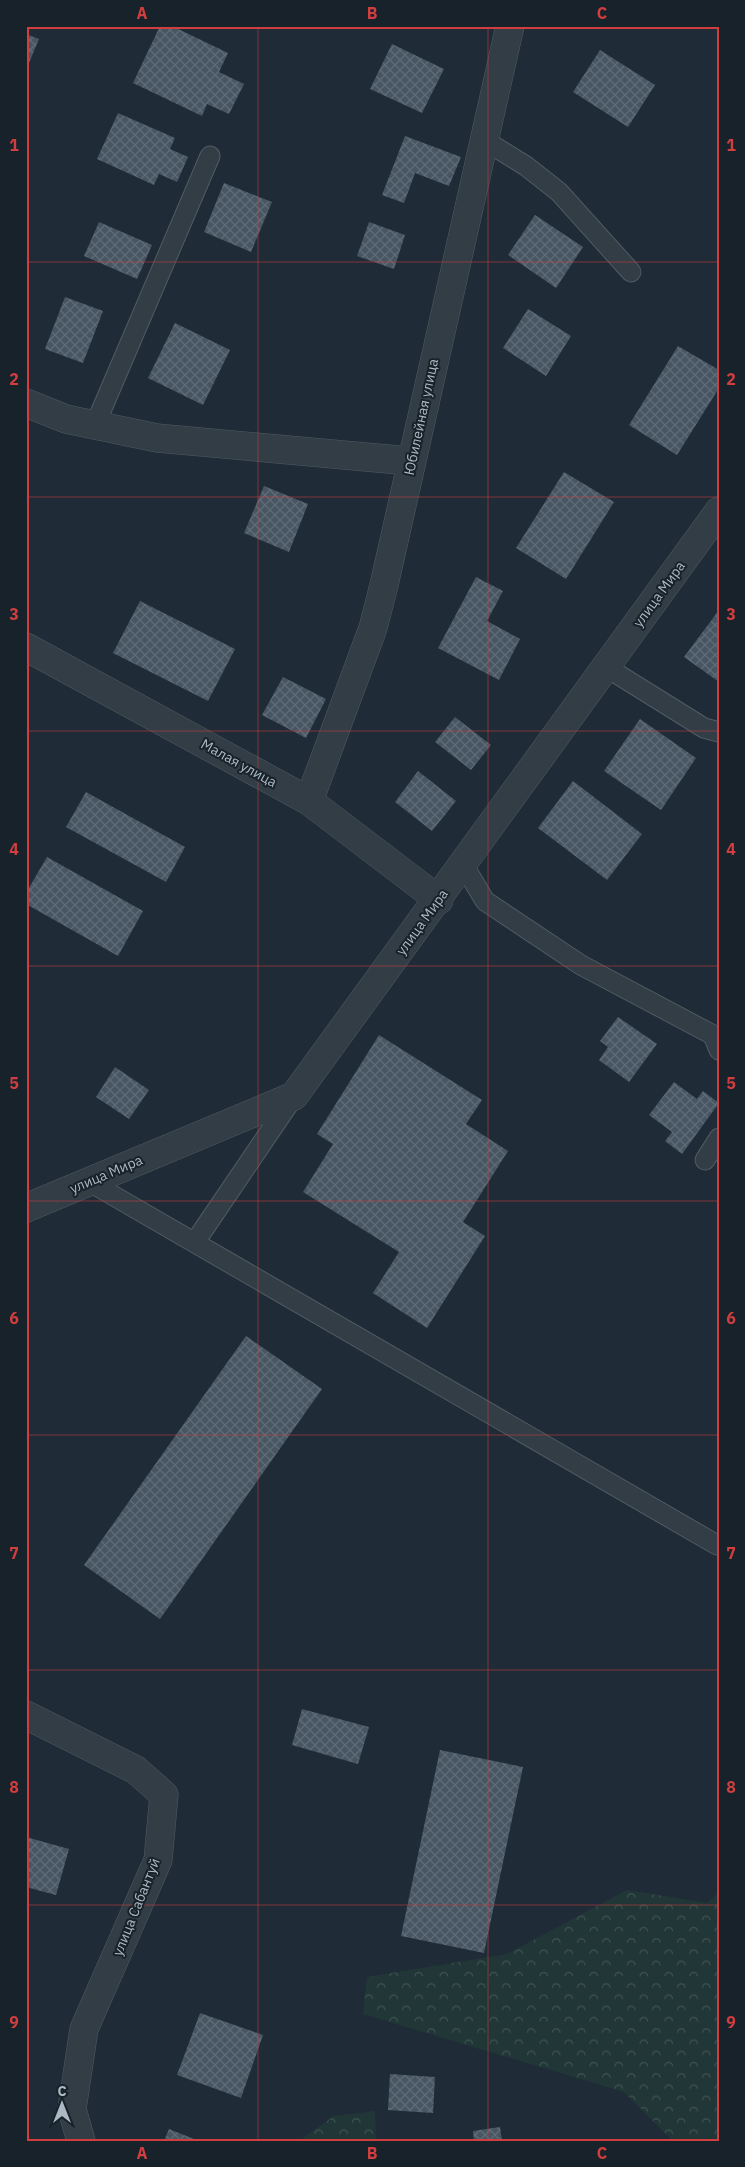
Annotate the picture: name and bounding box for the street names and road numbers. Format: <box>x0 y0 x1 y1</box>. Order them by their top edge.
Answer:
street label: Юбилейная улица <box>400 357 442 477</box>
street label: улица Мира <box>629 557 689 631</box>
street label: Малая улица <box>198 735 281 791</box>
street label: улица Мира <box>392 885 452 959</box>
street label: улица Мира <box>67 1150 146 1197</box>
street label: улица Сабантуй <box>108 1855 164 1959</box>

